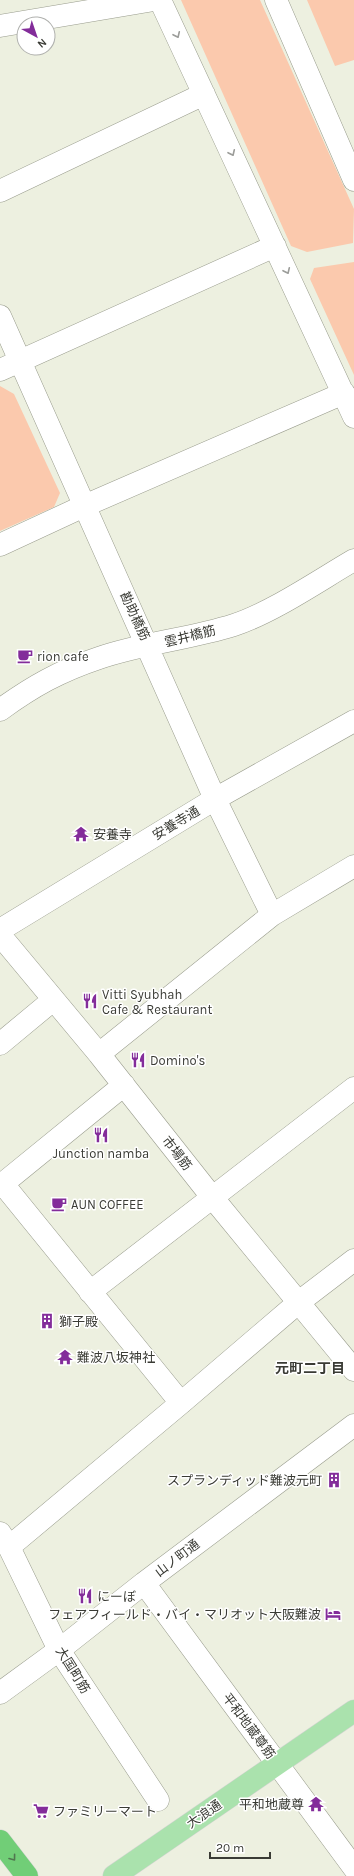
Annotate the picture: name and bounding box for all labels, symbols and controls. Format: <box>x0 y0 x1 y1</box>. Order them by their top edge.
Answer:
north arrow <box>16 16 56 56</box>
one-way arrow <box>172 31 180 39</box>
text: N <box>35 36 49 51</box>
one-way arrow <box>227 149 235 157</box>
one-way arrow <box>282 267 290 274</box>
street label: 勘助橋筋 <box>117 589 153 643</box>
street label: 雲井橋筋 <box>163 622 217 650</box>
cafe icon: rion cafe <box>16 647 34 665</box>
place label: rion cafe <box>37 649 89 664</box>
street label: 安養寺通 <box>150 803 202 843</box>
temple icon: 安養寺 <box>72 825 90 843</box>
place label: 安養寺 <box>93 827 132 842</box>
place label: Vitti Syubhah Cafe & Restaurant <box>102 987 212 1017</box>
restaurant icon: Vitti Syubhah Cafe & Restaurant <box>81 992 99 1010</box>
restaurant icon: Domino's <box>129 1051 147 1069</box>
place label: Domino's <box>150 1053 205 1068</box>
restaurant icon: Junction namba <box>92 1126 110 1144</box>
street label: 市場筋 <box>159 1133 195 1173</box>
place label: Junction namba <box>53 1146 149 1161</box>
cafe icon: AUN COFFEE <box>50 1195 68 1213</box>
place label: AUN COFFEE <box>71 1197 144 1212</box>
building icon: 獅子殿 <box>38 1312 56 1330</box>
place label: 獅子殿 <box>59 1314 98 1329</box>
temple icon: 難波八坂神社 <box>56 1348 74 1366</box>
place label: 難波八坂神社 <box>77 1350 155 1365</box>
district label: 元町二丁目 <box>275 1360 345 1377</box>
building icon: スプランディッド難波元町 <box>325 1471 343 1489</box>
place label: スプランディッド難波元町 <box>167 1473 322 1488</box>
street label: 山ノ町通 <box>152 1536 202 1580</box>
restaurant icon: にーぼ <box>76 1587 94 1605</box>
place label: にーぼ <box>97 1589 136 1604</box>
hotel icon: フェアフィールド・バイ・マリオット大阪難波 <box>324 1605 342 1623</box>
place label: フェアフィールド・バイ・マリオット大阪難波 <box>48 1607 321 1622</box>
street label: 大国町筋 <box>53 1644 93 1696</box>
street label: 平和地蔵尊筋 <box>220 1690 278 1762</box>
temple icon: 平和地蔵尊 <box>307 1795 325 1813</box>
street label: 大浪通 <box>184 1797 224 1831</box>
place label: 平和地蔵尊 <box>239 1797 304 1812</box>
supermarket icon: ファミリーマート <box>32 1802 50 1820</box>
place label: ファミリーマート <box>53 1804 157 1819</box>
scale bar <box>210 1834 270 1860</box>
text: 20 m <box>216 1841 244 1855</box>
one-way arrow <box>9 1854 16 1861</box>

